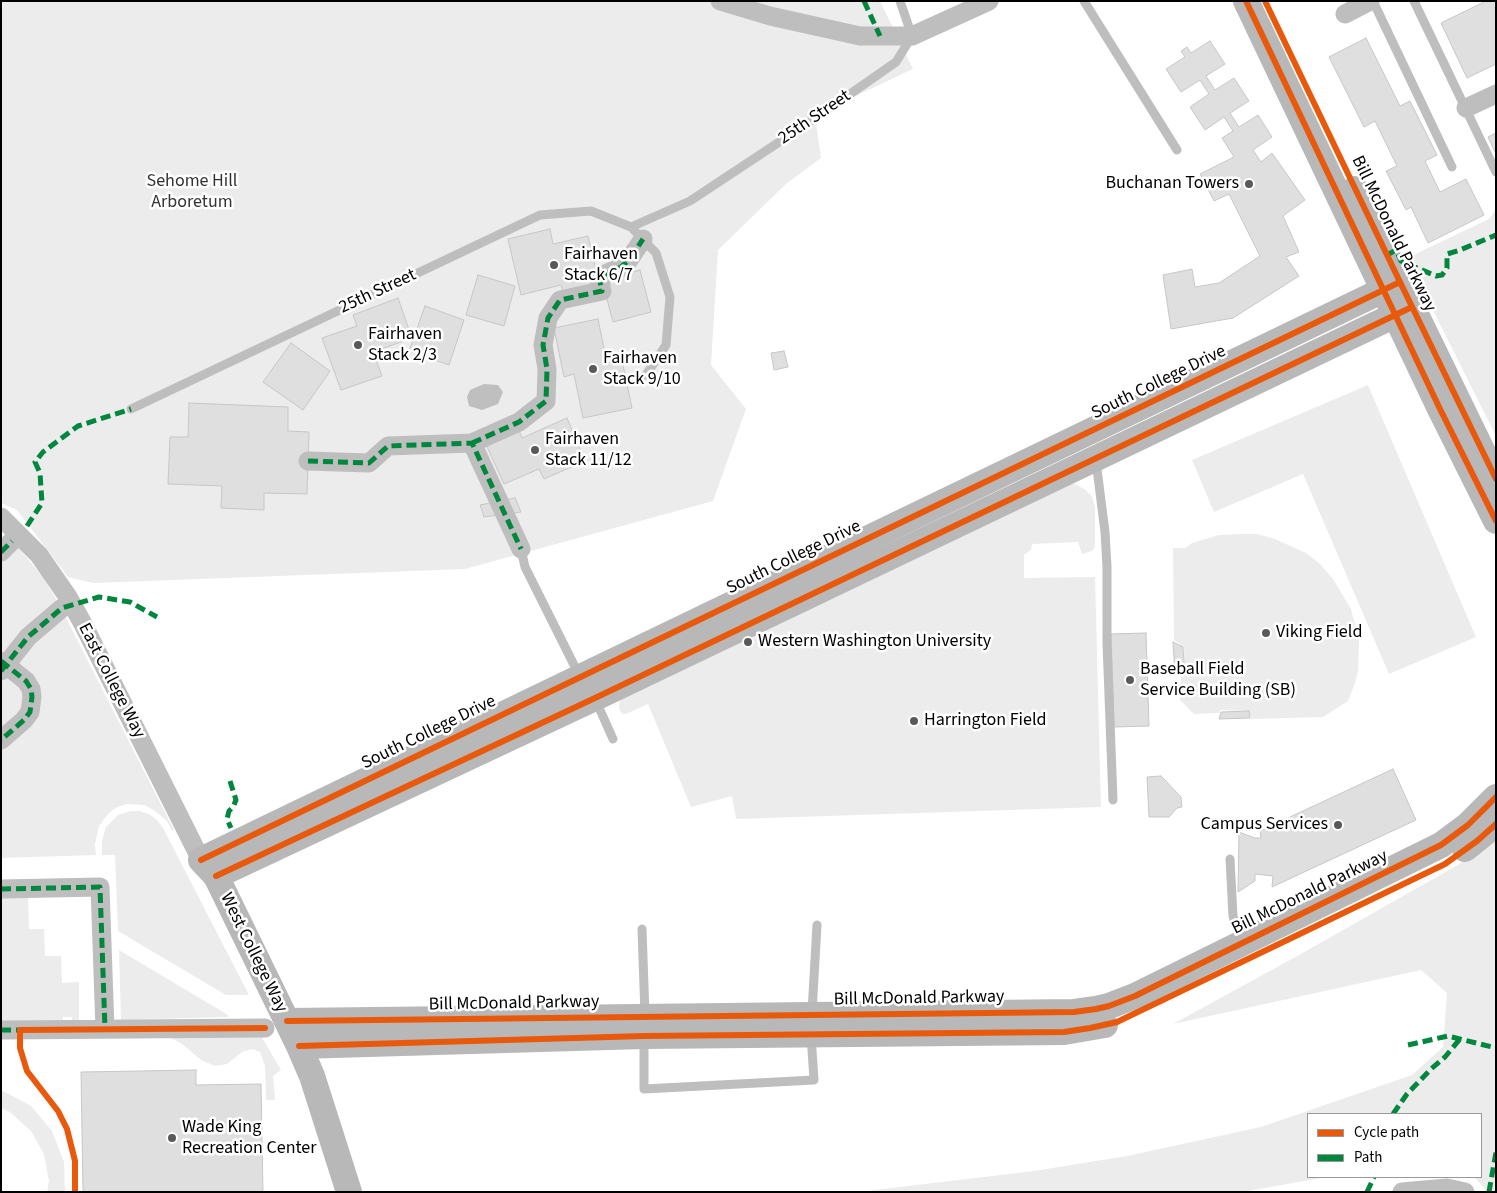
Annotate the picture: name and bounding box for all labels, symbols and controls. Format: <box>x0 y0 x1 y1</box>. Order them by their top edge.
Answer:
street label: 25th Street <box>775 86 855 150</box>
street label: Bill McDonald Parkway <box>1346 152 1440 316</box>
park label: Sehome Hill Arboretum <box>147 171 237 213</box>
place label: Buchanan Towers <box>1106 173 1239 195</box>
marker: Buchanan Towers <box>1243 178 1255 190</box>
place label: Fairhaven Stack 6/7 <box>564 244 638 286</box>
marker: Fairhaven Stack 6/7 <box>548 259 560 271</box>
street label: 25th Street <box>336 265 420 319</box>
place label: Fairhaven Stack 2/3 <box>368 324 442 366</box>
marker: Fairhaven Stack 2/3 <box>352 339 364 351</box>
street label: South College Drive <box>1088 341 1230 425</box>
place label: Fairhaven Stack 9/10 <box>603 348 681 390</box>
marker: Fairhaven Stack 9/10 <box>587 363 599 375</box>
place label: Fairhaven Stack 11/12 <box>545 429 632 472</box>
marker: Fairhaven Stack 11/12 <box>529 444 541 456</box>
street label: South College Drive <box>723 516 865 600</box>
street label: East College Way <box>73 620 149 742</box>
place label: Viking Field <box>1276 622 1362 644</box>
marker: Viking Field <box>1260 627 1272 639</box>
place label: Western Washington University <box>758 631 991 653</box>
marker: Western Washington University <box>742 636 754 648</box>
place label: Baseball Field Service Building (SB) <box>1140 659 1296 702</box>
marker: Baseball Field Service Building (SB) <box>1124 674 1136 686</box>
street label: South College Drive <box>358 691 500 775</box>
place label: Harrington Field <box>924 710 1047 732</box>
marker: Harrington Field <box>908 715 920 727</box>
place label: Campus Services <box>1200 814 1328 836</box>
marker: Campus Services <box>1332 819 1344 831</box>
street label: Bill McDonald Parkway <box>1228 846 1392 940</box>
street label: West College Way <box>215 890 291 1016</box>
street label: Bill McDonald Parkway <box>833 987 1005 1011</box>
street label: Bill McDonald Parkway <box>428 992 600 1016</box>
legend <box>1307 1113 1482 1178</box>
place label: Wade King Recreation Center <box>182 1117 317 1160</box>
text: Cycle path <box>1354 1122 1419 1143</box>
marker: Wade King Recreation Center <box>166 1132 178 1144</box>
text: Path <box>1354 1147 1382 1168</box>

